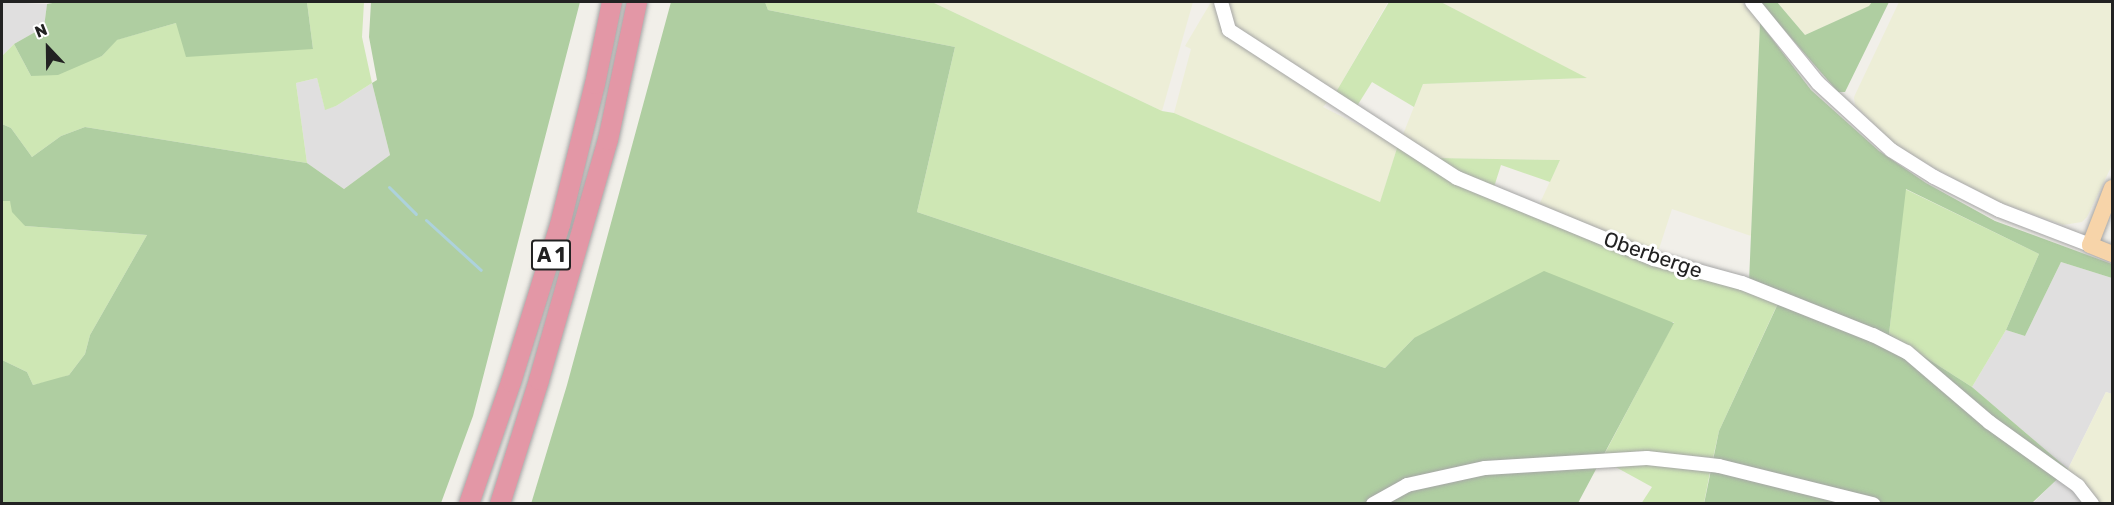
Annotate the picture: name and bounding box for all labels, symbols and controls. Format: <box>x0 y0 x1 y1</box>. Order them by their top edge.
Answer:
north arrow <box>18 18 78 78</box>
text: N <box>32 20 50 42</box>
street label: Oberberge <box>1600 226 1706 284</box>
road number: A 1 <box>530 238 572 272</box>

